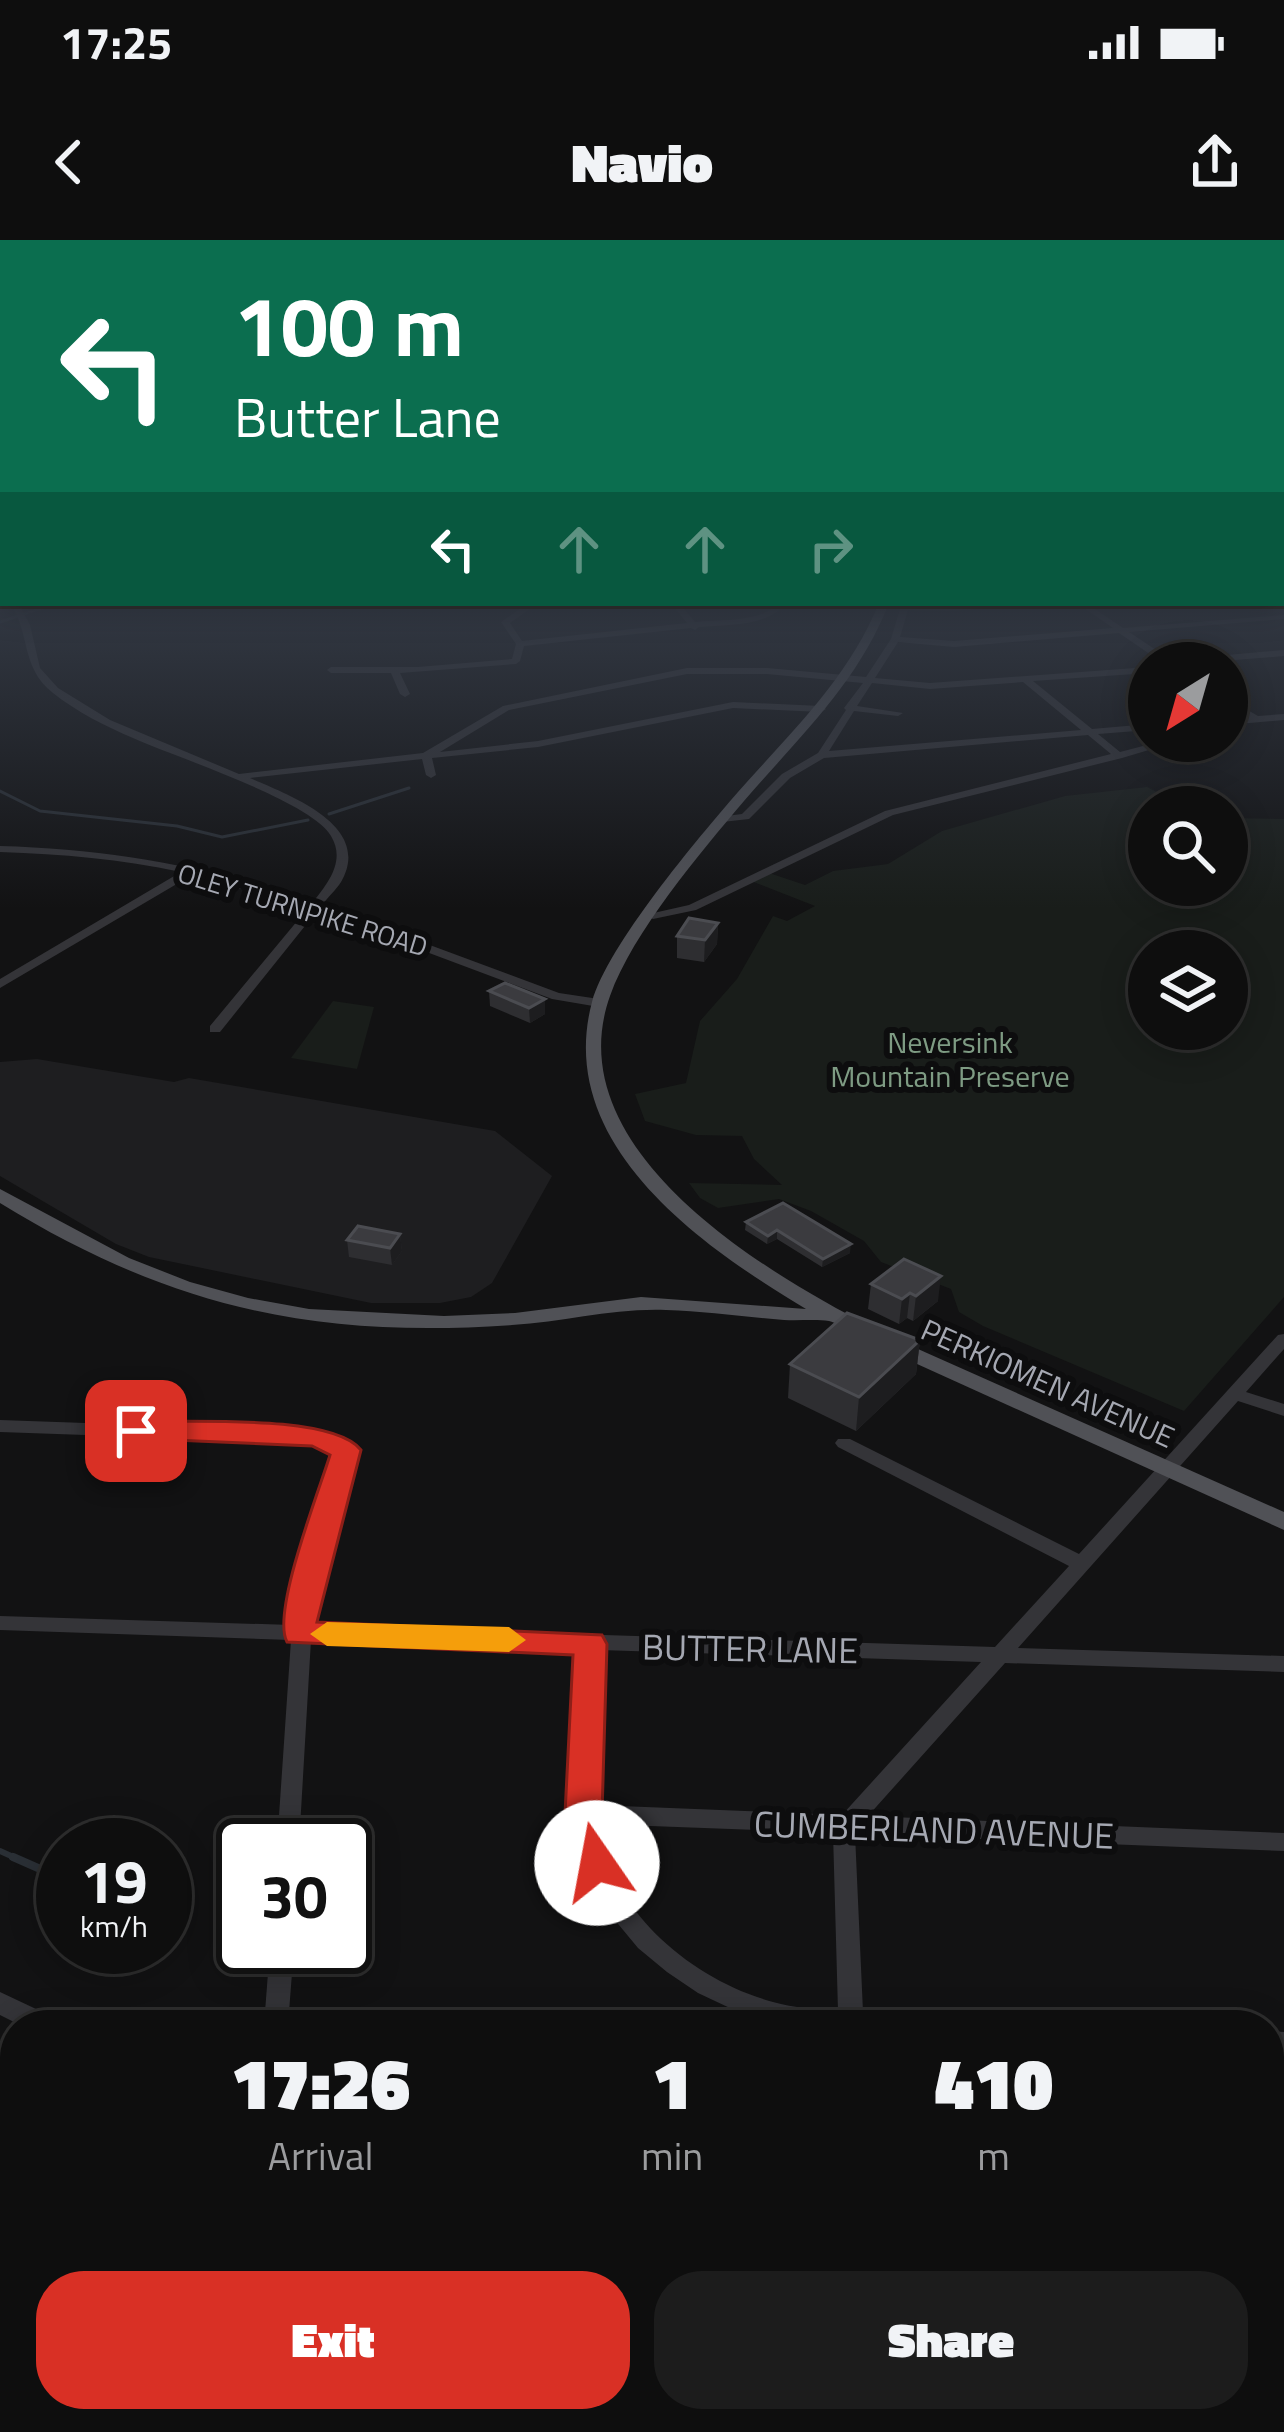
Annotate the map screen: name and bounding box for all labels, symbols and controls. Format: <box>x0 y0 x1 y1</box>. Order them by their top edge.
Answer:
text: 17:25 <box>60 8 172 76</box>
text: Navio <box>571 121 713 203</box>
icon: back <box>36 129 102 195</box>
icon: share <box>1182 129 1248 195</box>
text: 100 m <box>234 261 464 389</box>
icon: left <box>36 288 192 444</box>
text: Butter Lane <box>234 376 501 458</box>
icon: left <box>420 516 486 582</box>
icon: ahead <box>546 516 612 582</box>
icon: ahead <box>672 516 738 582</box>
icon: right <box>798 516 864 582</box>
north arrow <box>1128 642 1248 762</box>
map controls <box>1128 642 1248 1050</box>
button: search <box>1128 786 1248 906</box>
street label: OLEY TURNPIKE ROAD <box>173 852 433 966</box>
button: layers <box>1128 930 1248 1050</box>
park label: Neversink Mountain Preserve <box>830 1019 1070 1099</box>
street label: PERKIOMEN AVENUE <box>914 1306 1182 1460</box>
pin <box>85 1380 187 1482</box>
icon: arrive <box>103 1398 169 1464</box>
street label: BUTTER LANE <box>641 1619 859 1677</box>
street label: CUMBERLAND AVENUE <box>753 1795 1115 1863</box>
position arrow <box>534 1800 660 1926</box>
speed limit sign: 30 <box>216 1818 372 1974</box>
text: 19 <box>80 1835 148 1926</box>
text: km/h <box>80 1903 148 1949</box>
text: 17:26 <box>231 2027 410 2137</box>
text: 1 <box>652 2027 692 2137</box>
text: 410 <box>934 2027 1053 2137</box>
text: Arrival <box>268 2126 373 2185</box>
text: min <box>641 2126 703 2185</box>
text: m <box>977 2126 1010 2185</box>
button: Exit <box>36 2271 630 2409</box>
button: Share <box>654 2271 1248 2409</box>

